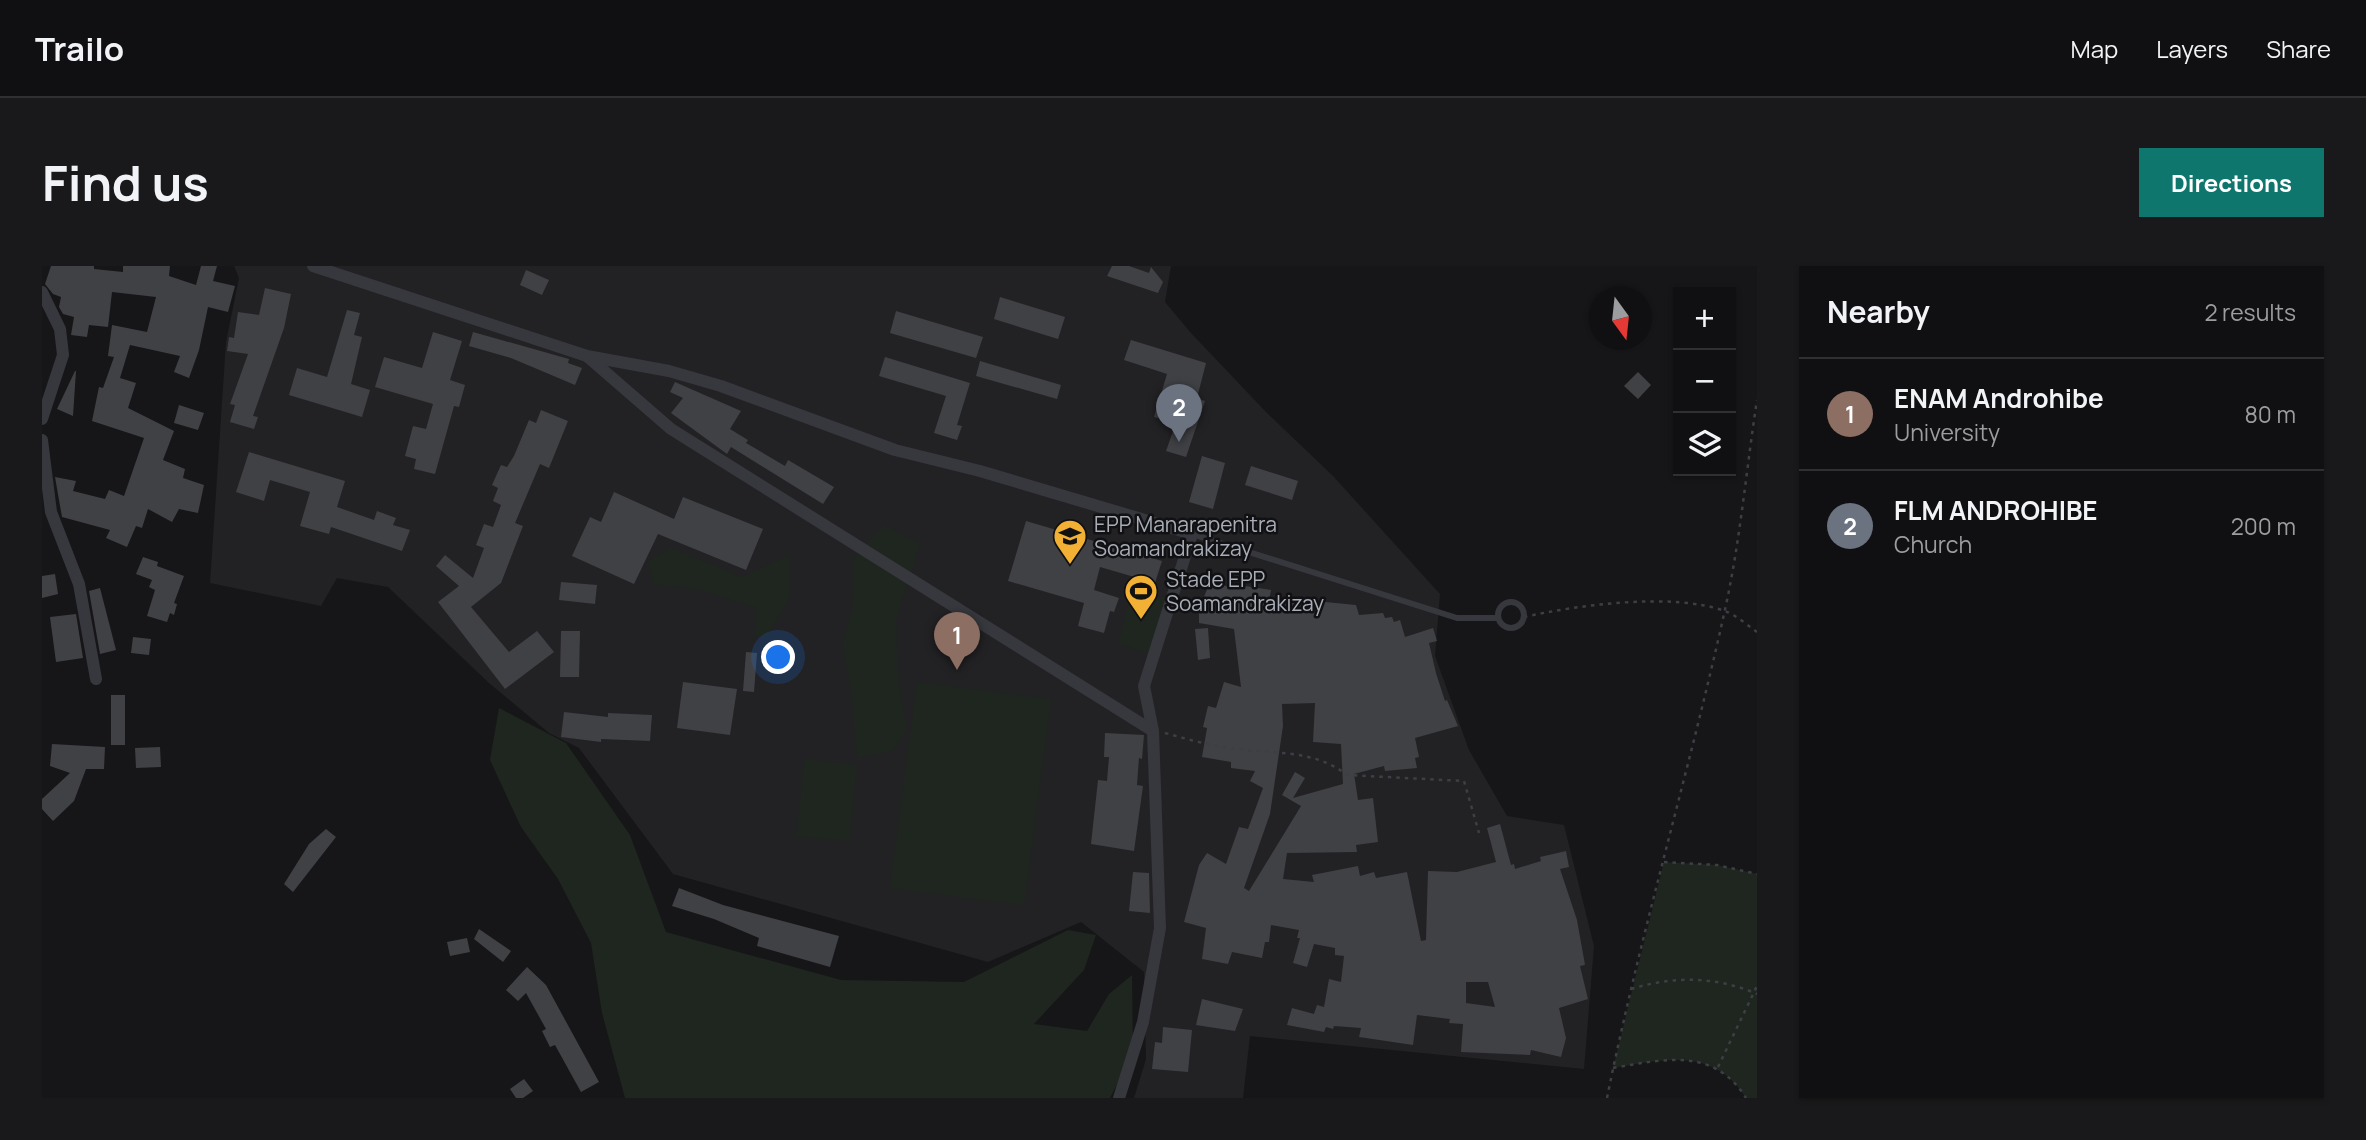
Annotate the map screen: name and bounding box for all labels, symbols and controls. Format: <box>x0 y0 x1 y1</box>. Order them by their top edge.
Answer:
text: Trailo <box>35 26 124 71</box>
text: Map <box>2071 32 2118 65</box>
text: Layers <box>2156 32 2228 65</box>
text: Share <box>2266 32 2331 65</box>
button: Directions <box>2139 148 2324 217</box>
text: Find us <box>42 149 209 216</box>
north arrow <box>1589 287 1652 350</box>
map controls <box>1673 287 1736 476</box>
button: + <box>1673 287 1736 350</box>
text: Nearby <box>1827 291 1930 332</box>
text: 2 results <box>2204 296 2296 328</box>
button: − <box>1673 350 1736 413</box>
text: ENAM Androhibe <box>1894 380 2104 416</box>
pin: 2 <box>1156 384 1202 442</box>
text: 1 <box>1845 398 1855 430</box>
text: 80 m <box>2245 398 2296 430</box>
button: layers <box>1673 413 1736 476</box>
text: University <box>1894 416 2000 448</box>
text: FLM ANDROHIBE <box>1894 492 2098 528</box>
place label: EPP Manarapenitra Soamandrakizay <box>1094 510 1277 562</box>
text: 2 <box>1843 510 1857 542</box>
text: 200 m <box>2231 510 2296 542</box>
school or university icon: EPP Manarapenitra Soamandrakizay <box>1051 517 1089 566</box>
text: Church <box>1894 528 1972 560</box>
place label: Stade EPP Soamandrakizay <box>1166 565 1324 617</box>
sports icon: Stade EPP Soamandrakizay <box>1122 572 1160 621</box>
pin: 1 <box>934 612 980 670</box>
your location <box>761 640 795 674</box>

